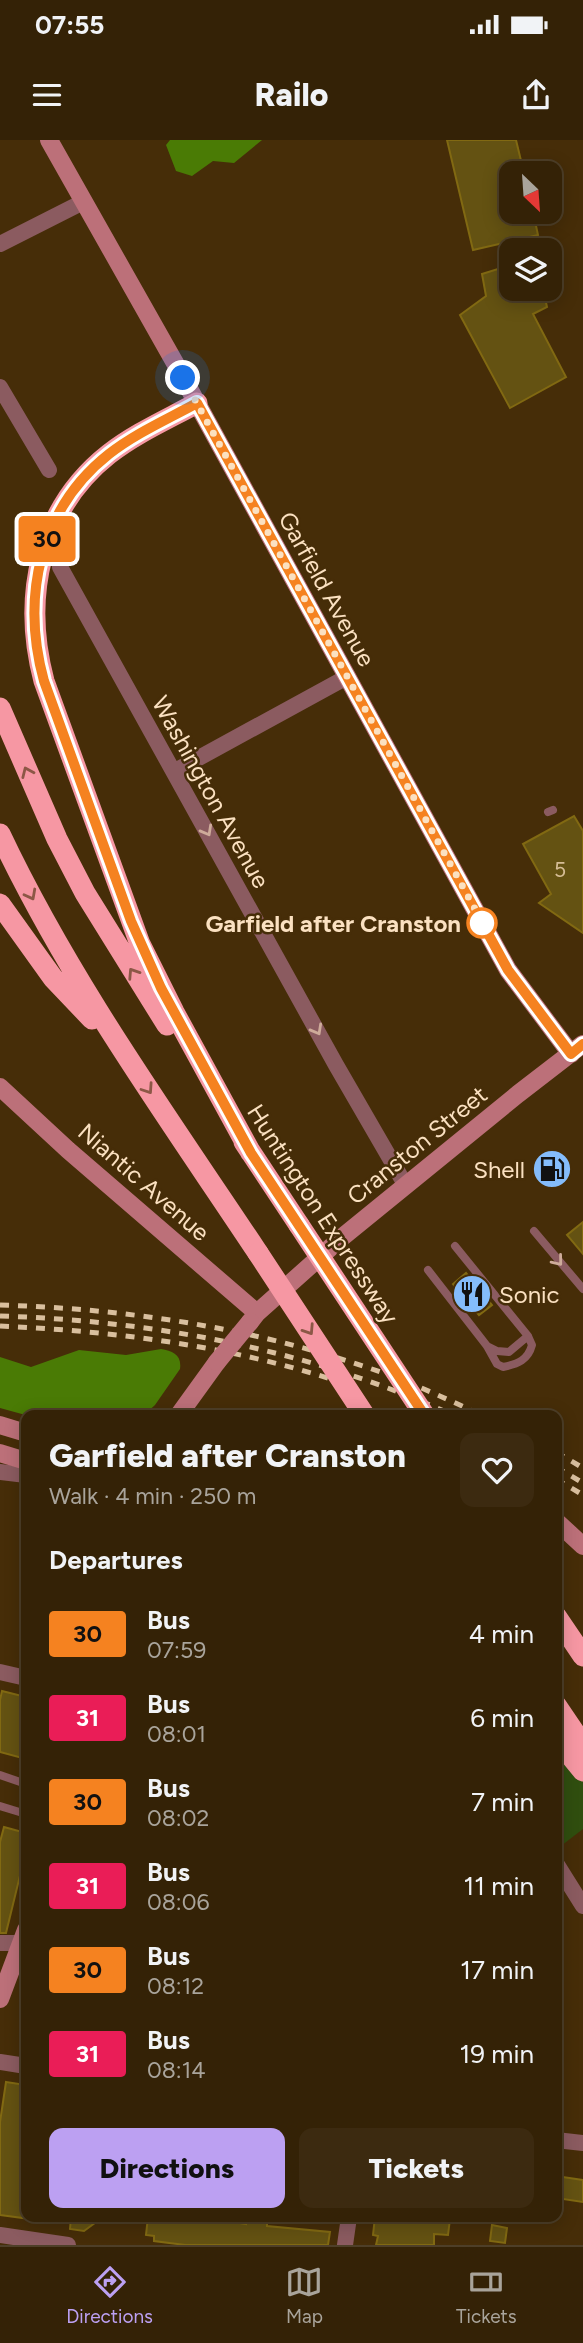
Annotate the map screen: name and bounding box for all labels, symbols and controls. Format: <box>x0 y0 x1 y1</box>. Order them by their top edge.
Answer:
text: 07:55 <box>35 9 104 41</box>
icon: menu <box>28 76 66 114</box>
text: Railo <box>255 76 328 114</box>
icon: share <box>517 76 555 114</box>
north arrow <box>499 161 562 224</box>
map controls <box>499 161 562 301</box>
button: layers <box>499 238 562 301</box>
your location <box>165 360 200 395</box>
street label: Garfield Avenue <box>272 507 382 671</box>
line badge: 30 <box>16 516 78 562</box>
text: 30 <box>33 524 61 553</box>
street label: Washington Avenue <box>146 691 276 893</box>
one-way arrow <box>21 767 35 779</box>
one-way arrow <box>199 824 213 836</box>
house number: 5 <box>554 857 566 882</box>
one-way arrow <box>23 887 36 900</box>
marker: Garfield after Cranston <box>467 908 497 938</box>
place label: Garfield after Cranston <box>205 909 461 938</box>
one-way arrow <box>129 968 142 981</box>
one-way arrow <box>309 1023 322 1036</box>
street label: Cranston Street <box>341 1080 493 1210</box>
one-way arrow <box>140 1081 152 1094</box>
street label: Huntington Expressway <box>241 1099 405 1329</box>
street label: Niantic Avenue <box>72 1117 216 1247</box>
fuel station icon: Shell <box>531 1148 573 1190</box>
place label: Shell <box>473 1155 525 1184</box>
one-way arrow <box>549 1253 562 1265</box>
restaurant icon: Sonic <box>451 1273 493 1315</box>
place label: Sonic <box>499 1280 560 1309</box>
one-way arrow <box>301 1322 313 1335</box>
button: heart <box>460 1433 534 1507</box>
text: Garfield after Cranston <box>49 1436 406 1475</box>
text: Walk · 4 min · 250 m <box>49 1482 256 1510</box>
text: Departures <box>49 1544 183 1576</box>
text: Bus <box>147 1604 190 1636</box>
text: 4 min <box>469 1618 534 1650</box>
text: 30 <box>73 1619 102 1648</box>
text: 07:59 <box>147 1636 206 1664</box>
text: Bus <box>147 1688 190 1720</box>
text: 6 min <box>470 1702 534 1734</box>
text: 31 <box>76 1703 99 1732</box>
text: 08:01 <box>147 1720 206 1748</box>
text: Bus <box>147 1772 190 1804</box>
text: 7 min <box>471 1786 534 1818</box>
text: 30 <box>73 1787 102 1816</box>
text: 08:02 <box>147 1804 209 1832</box>
text: Bus <box>147 1856 190 1888</box>
text: 11 min <box>463 1870 534 1902</box>
text: 31 <box>76 1871 99 1900</box>
text: 08:06 <box>147 1888 209 1916</box>
text: Bus <box>147 1940 190 1972</box>
text: 17 min <box>460 1954 534 1986</box>
text: 30 <box>73 1955 102 1984</box>
text: 08:12 <box>147 1972 204 2000</box>
text: Bus <box>147 2024 190 2056</box>
text: 19 min <box>459 2038 534 2070</box>
text: 31 <box>76 2039 99 2068</box>
text: 08:14 <box>147 2056 205 2084</box>
button: Directions <box>49 2128 285 2208</box>
button: Tickets <box>299 2128 534 2208</box>
tab: Directions <box>66 2263 153 2328</box>
tab: Map <box>285 2263 323 2328</box>
tab: Tickets <box>456 2263 517 2328</box>

